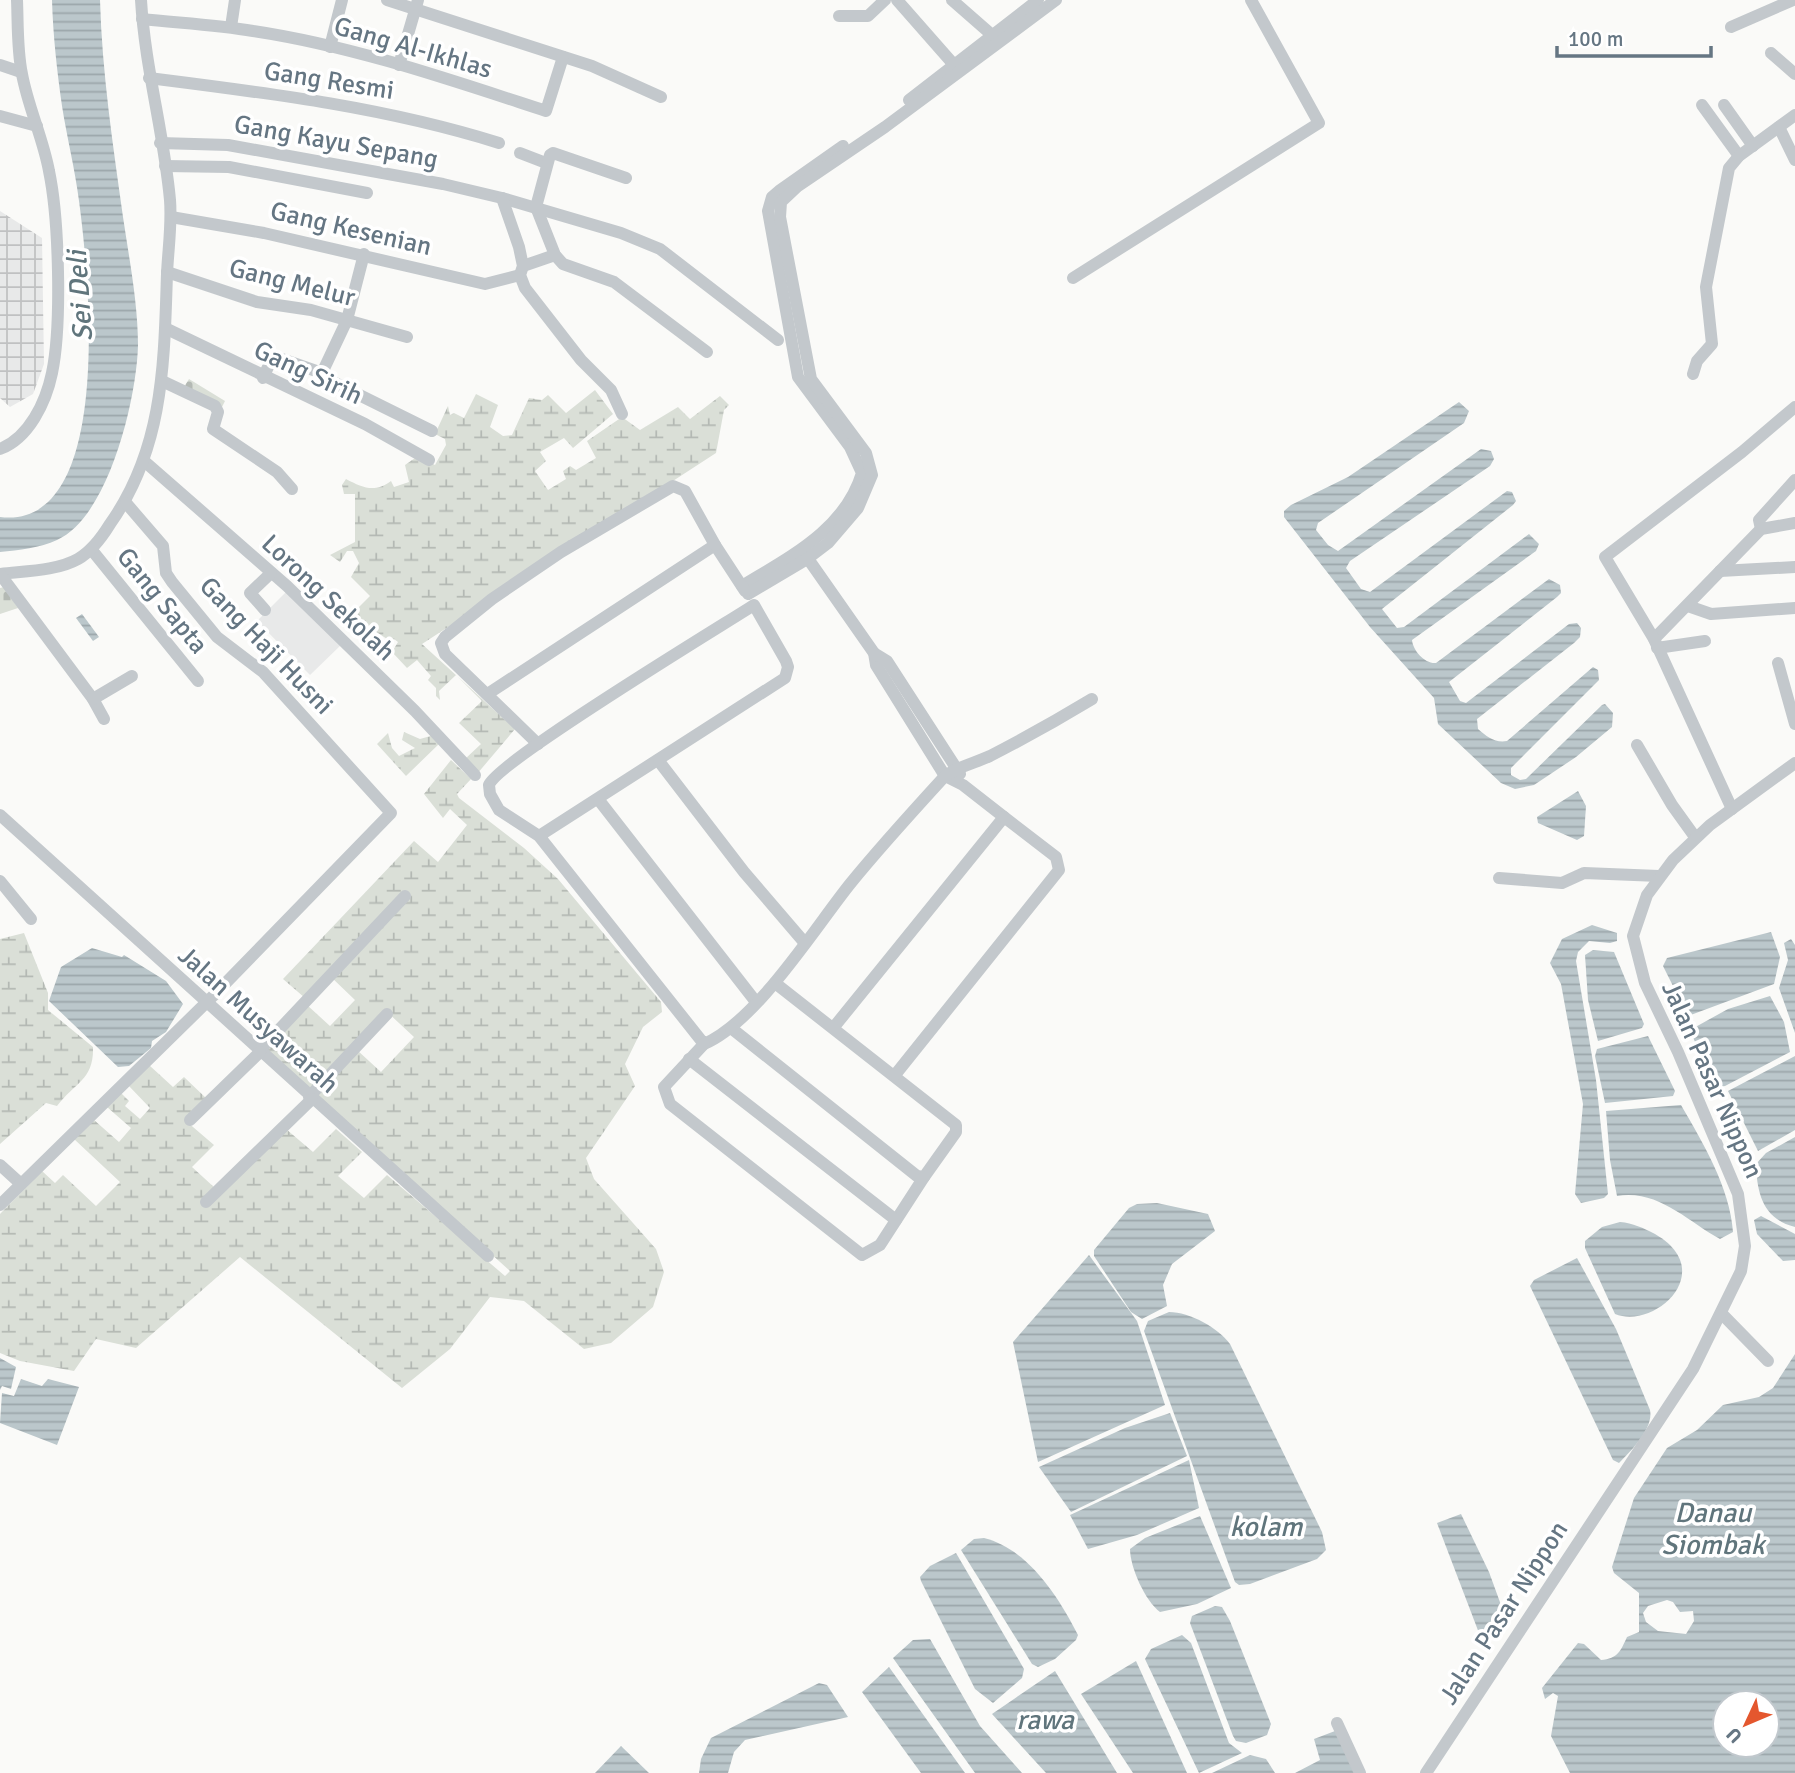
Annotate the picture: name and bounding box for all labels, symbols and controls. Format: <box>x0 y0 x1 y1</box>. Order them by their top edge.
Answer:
street label: Gang Al-Ikhlas <box>330 10 496 86</box>
scale bar <box>1557 14 1711 58</box>
text: 100 m <box>1568 26 1623 52</box>
street label: Gang Resmi <box>262 55 396 107</box>
street label: Gang Kayu Sepang <box>232 108 440 176</box>
street label: Gang Kesenian <box>267 195 435 263</box>
water label: Sei Deli <box>60 247 100 343</box>
street label: Gang Melur <box>226 252 359 314</box>
street label: Gang Sirih <box>249 334 367 412</box>
street label: Lorong Sekolah <box>254 528 402 668</box>
street label: Gang Sapta <box>110 541 214 661</box>
street label: Gang Haji Husni <box>192 571 340 721</box>
street label: Jalan Musyawarah <box>171 940 345 1100</box>
street label: Jalan Pasar Nippon <box>1654 977 1770 1183</box>
water label: Danau Siombak <box>1661 1496 1767 1562</box>
water label: kolam <box>1230 1510 1303 1544</box>
street label: Jalan Pasar Nippon <box>1433 1515 1575 1711</box>
north arrow <box>1711 1689 1781 1759</box>
water label: rawa <box>1016 1703 1075 1737</box>
text: U <box>1721 1722 1748 1748</box>

